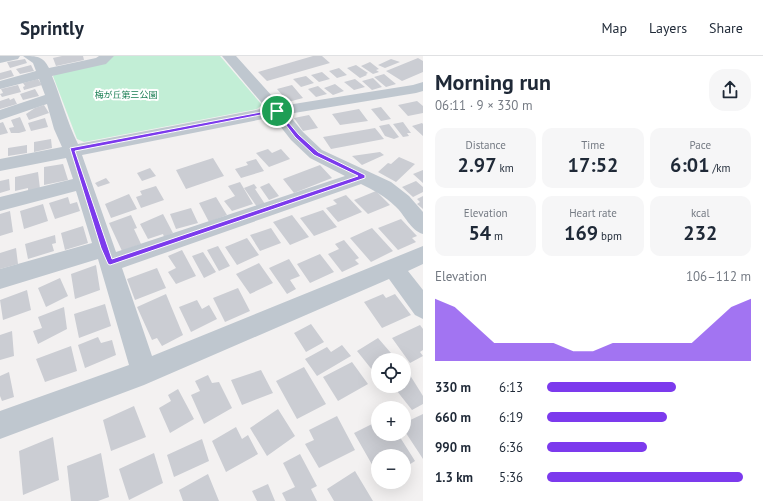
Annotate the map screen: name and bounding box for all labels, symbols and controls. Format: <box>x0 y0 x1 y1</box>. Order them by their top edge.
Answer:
text: Sprintly <box>20 16 84 40</box>
text: Map <box>601 19 627 37</box>
text: Layers <box>649 19 687 37</box>
text: Share <box>709 19 743 37</box>
text: Morning run <box>435 68 551 96</box>
button: share <box>709 69 751 111</box>
park label: 梅が丘第三公園 <box>94 89 158 100</box>
pin <box>260 94 294 128</box>
text: 06:11 · 9 × 330 m <box>435 97 532 114</box>
icon: arrive <box>266 100 288 122</box>
text: Distance <box>466 138 506 152</box>
text: Time <box>581 138 605 152</box>
text: Pace <box>690 138 711 152</box>
text: 2.97 <box>458 152 497 178</box>
text: 17:52 <box>568 152 618 178</box>
text: 6:01 <box>670 152 710 178</box>
text: km <box>497 161 514 175</box>
text: /km <box>710 161 731 175</box>
text: Elevation <box>464 206 508 220</box>
text: Heart rate <box>569 206 617 220</box>
text: kcal <box>691 206 710 220</box>
text: 54 <box>468 220 491 246</box>
text: 169 <box>564 220 598 246</box>
text: 232 <box>683 220 717 246</box>
text: m <box>491 229 503 243</box>
text: bpm <box>598 229 622 243</box>
text: Elevation <box>435 268 487 285</box>
text: 106–112 m <box>686 268 751 285</box>
map controls <box>371 353 411 489</box>
button: locate <box>371 353 411 393</box>
text: 330 m <box>435 379 471 396</box>
text: 6:13 <box>499 379 523 396</box>
button: + <box>371 401 411 441</box>
text: 660 m <box>435 409 471 426</box>
text: 6:19 <box>499 409 523 426</box>
text: 990 m <box>435 439 471 456</box>
text: 6:36 <box>499 439 523 456</box>
button: − <box>371 449 411 489</box>
text: 1.3 km <box>435 469 473 486</box>
text: 5:36 <box>499 469 523 486</box>

